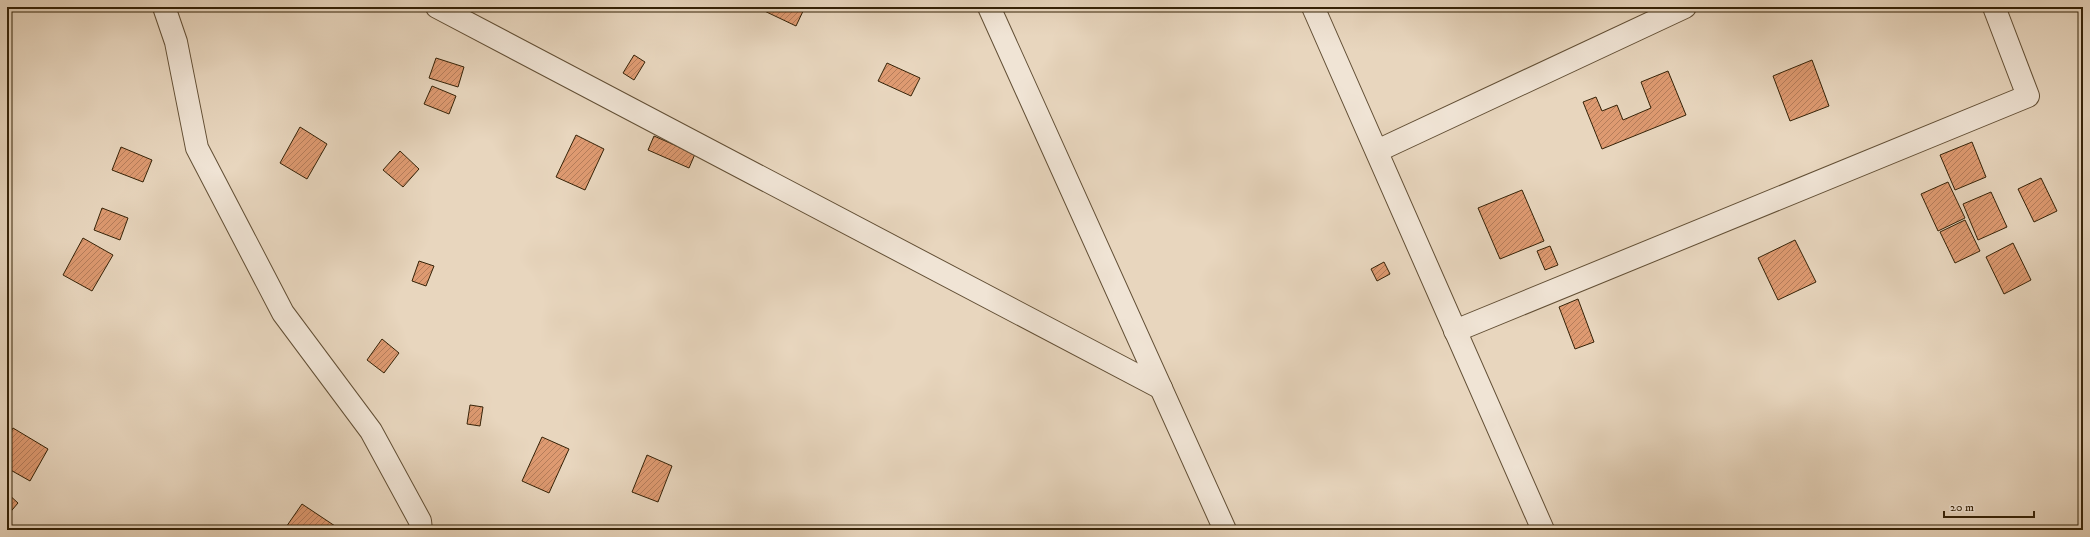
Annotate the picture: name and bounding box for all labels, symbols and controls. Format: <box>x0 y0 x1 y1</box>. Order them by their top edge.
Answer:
scale bar <box>1944 493 2034 519</box>
text: 20 m <box>1950 500 1974 515</box>

